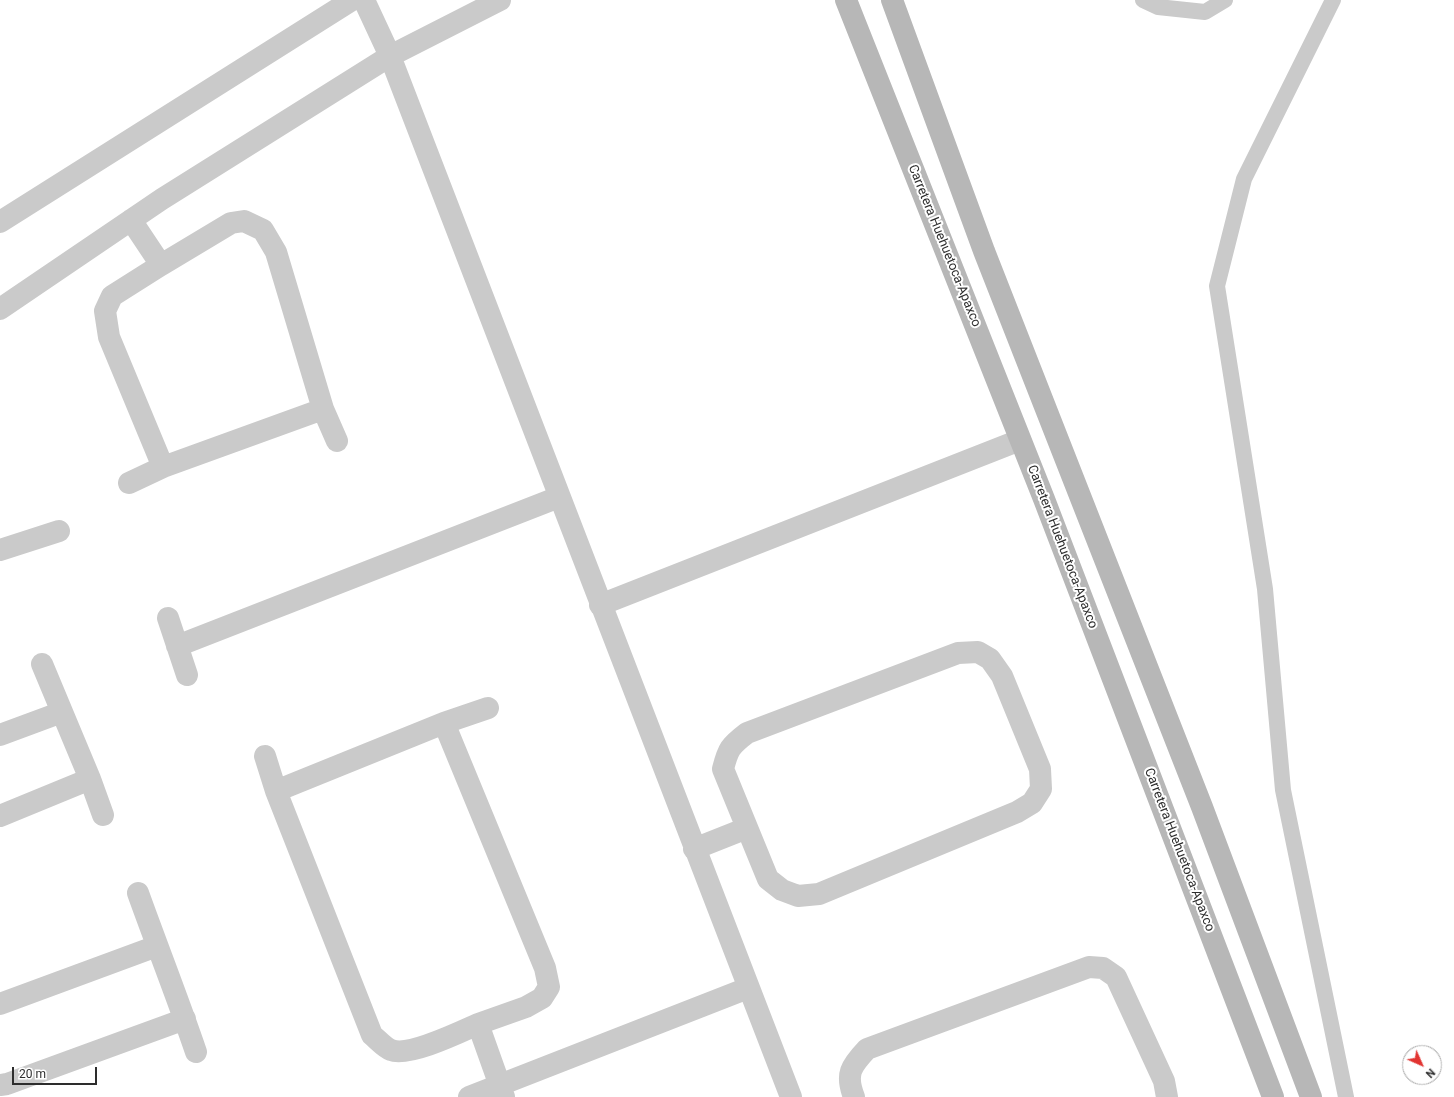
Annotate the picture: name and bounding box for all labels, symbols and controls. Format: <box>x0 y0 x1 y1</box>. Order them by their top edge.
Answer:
street label: Carretera Huehuetoca-Apaxco <box>904 163 984 329</box>
street label: Carretera Huehuetoca-Apaxco <box>1024 463 1100 631</box>
street label: Carretera Huehuetoca-Apaxco <box>1141 766 1217 934</box>
north arrow <box>1402 1045 1442 1085</box>
scale bar <box>14 1059 99 1085</box>
text: N <box>1423 1066 1437 1080</box>
text: 20 m <box>19 1067 46 1081</box>

